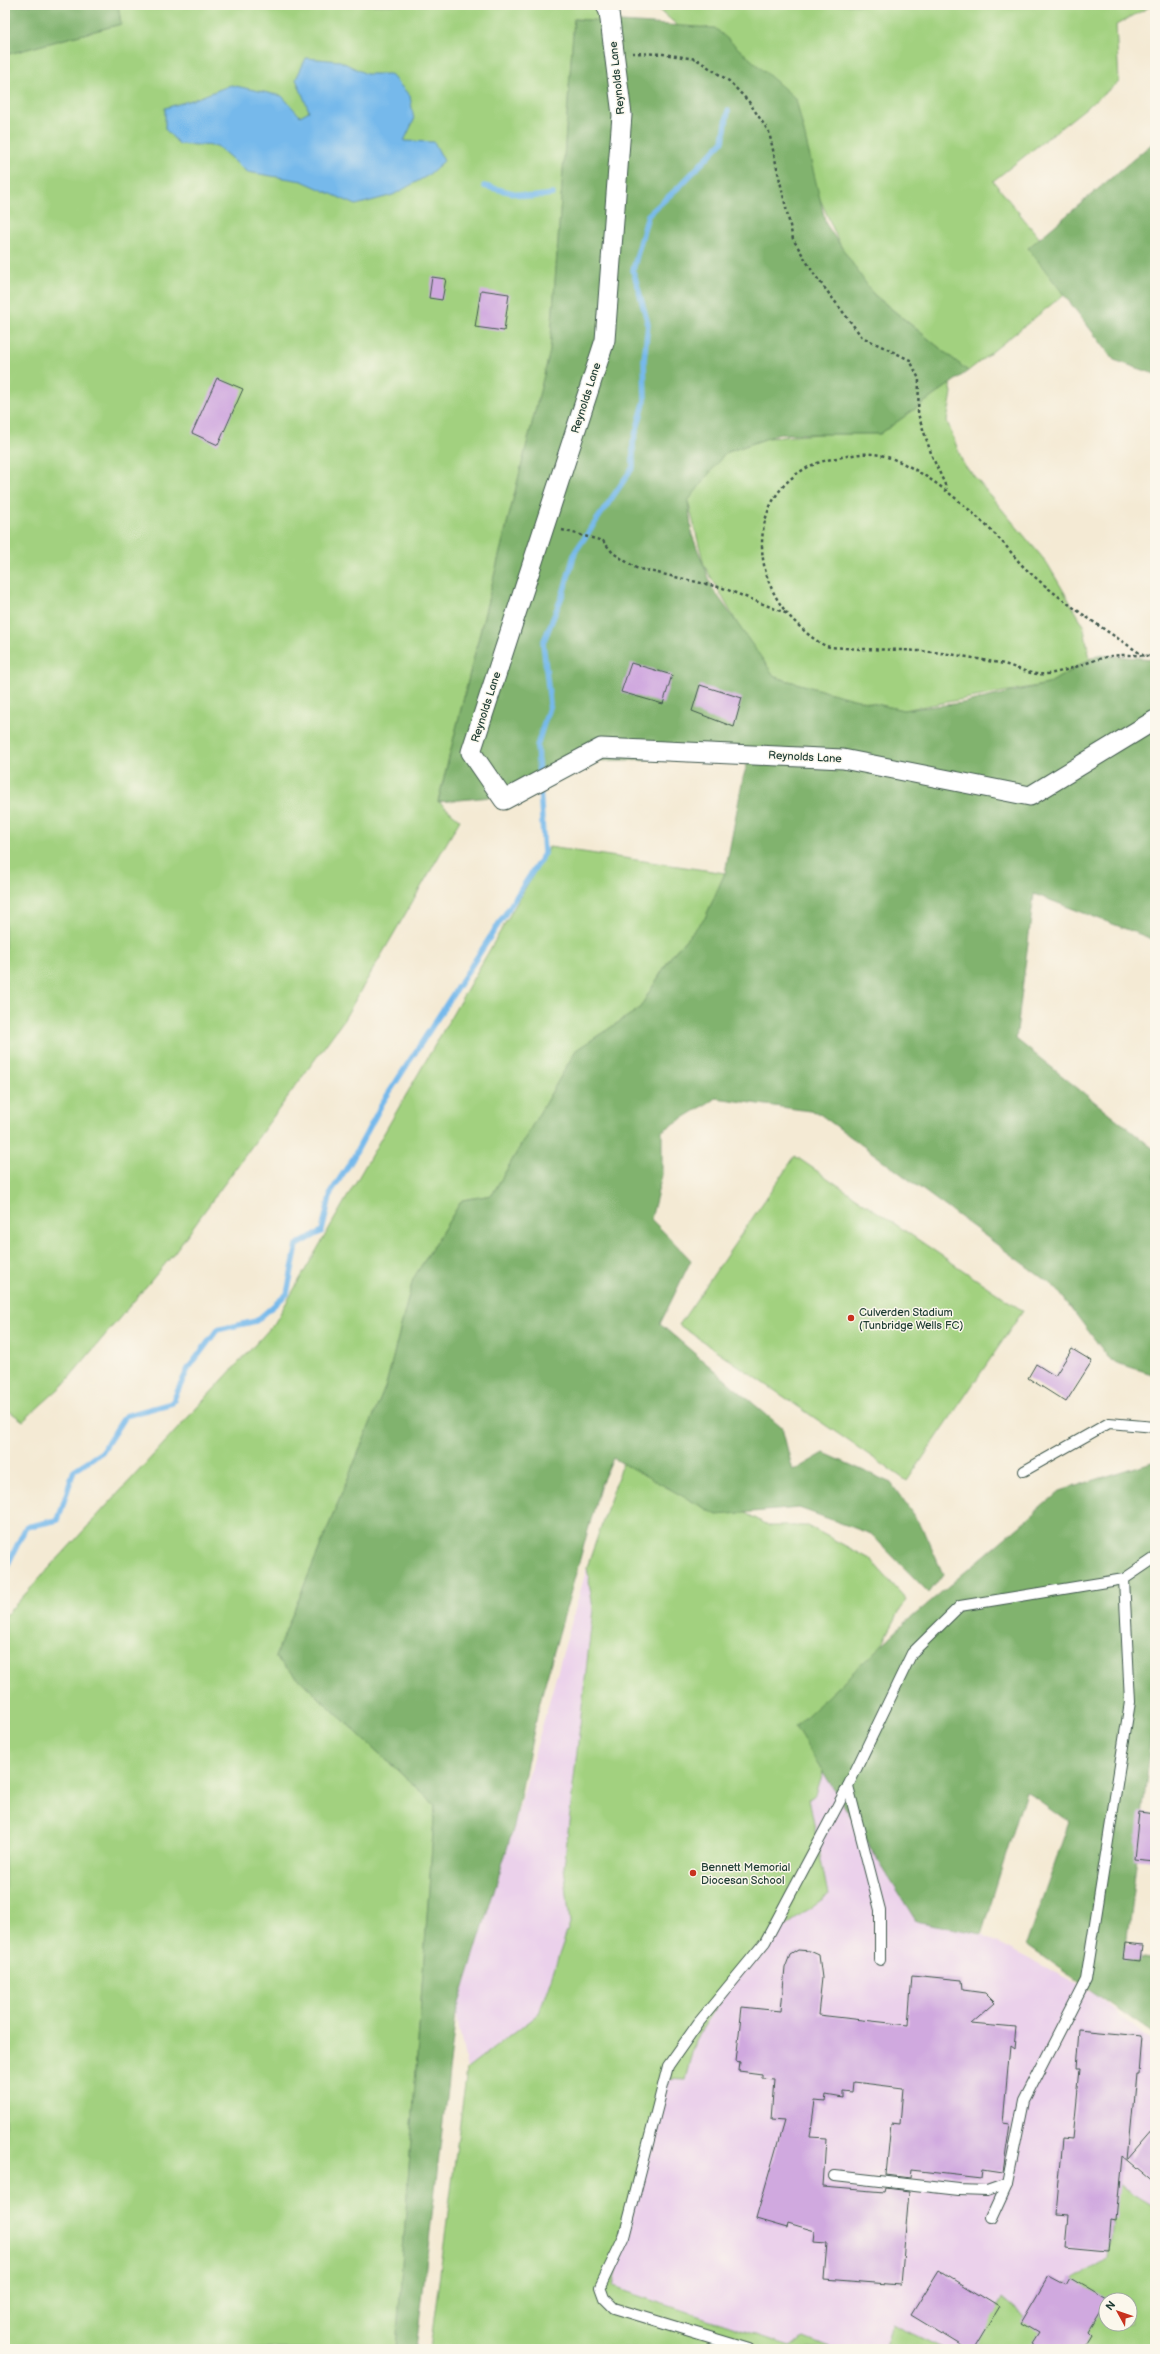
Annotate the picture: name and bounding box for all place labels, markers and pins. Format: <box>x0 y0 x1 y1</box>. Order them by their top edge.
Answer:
place label: Culverden Stadium (Tunbridge Wells FC) <box>859 1306 963 1332</box>
marker: Culverden Stadium (Tunbridge Wells FC) <box>846 1313 856 1323</box>
place label: Bennett Memorial Diocesan School <box>701 1861 790 1887</box>
marker: Bennett Memorial Diocesan School <box>688 1868 698 1878</box>

